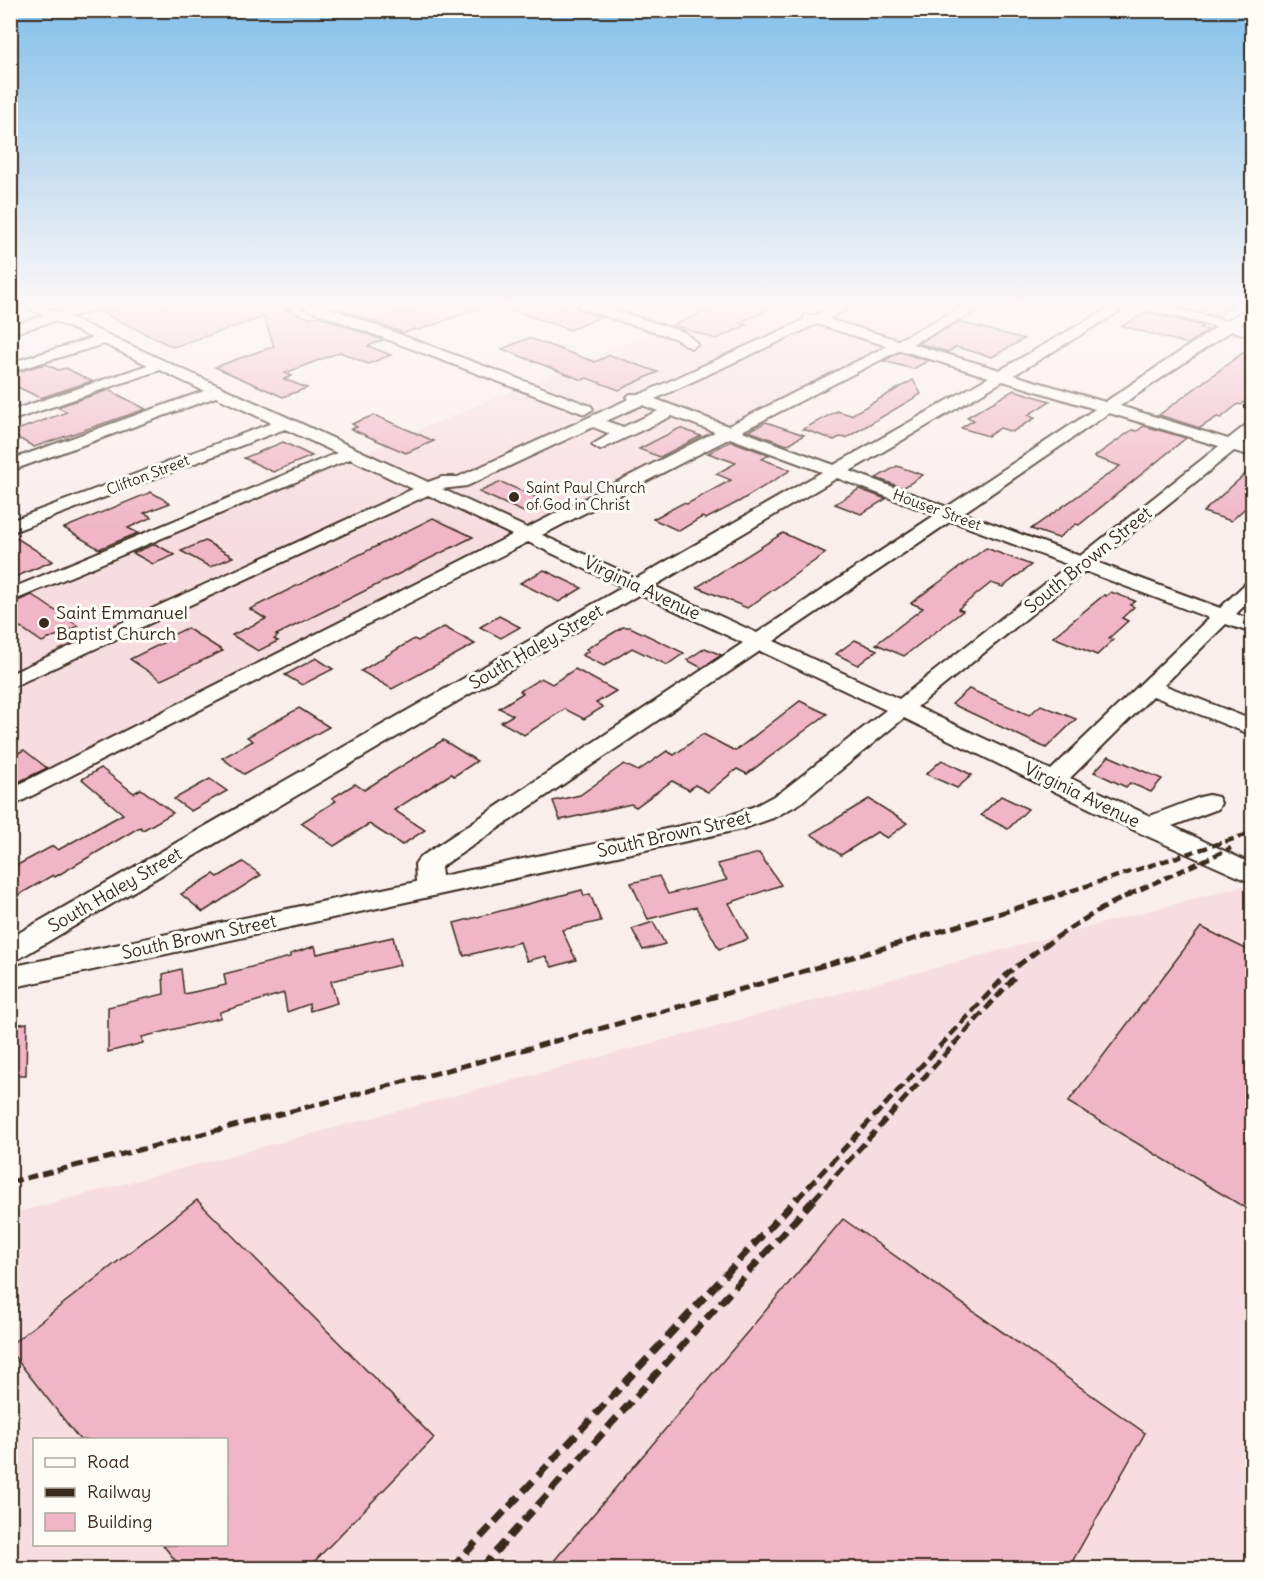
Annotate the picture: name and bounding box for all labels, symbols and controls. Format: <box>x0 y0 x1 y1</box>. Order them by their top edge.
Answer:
street label: Clifton Street <box>104 450 192 499</box>
place label: Saint Paul Church of God in Christ <box>526 478 646 514</box>
street label: Houser Street <box>890 485 984 534</box>
marker: Saint Paul Church of God in Christ <box>507 490 521 504</box>
street label: South Brown Street <box>1019 501 1156 618</box>
street label: Virginia Avenue <box>580 551 704 625</box>
street label: South Haley Street <box>465 599 607 694</box>
place label: Saint Emmanuel Baptist Church <box>56 601 188 645</box>
marker: Saint Emmanuel Baptist Church <box>37 616 51 630</box>
street label: Virginia Avenue <box>1021 757 1144 832</box>
street label: South Brown Street <box>595 805 753 862</box>
street label: South Haley Street <box>44 842 186 937</box>
street label: South Brown Street <box>120 909 278 964</box>
legend <box>33 1438 228 1546</box>
text: Road <box>87 1450 130 1473</box>
text: Railway <box>87 1480 151 1503</box>
text: Building <box>87 1510 152 1533</box>

